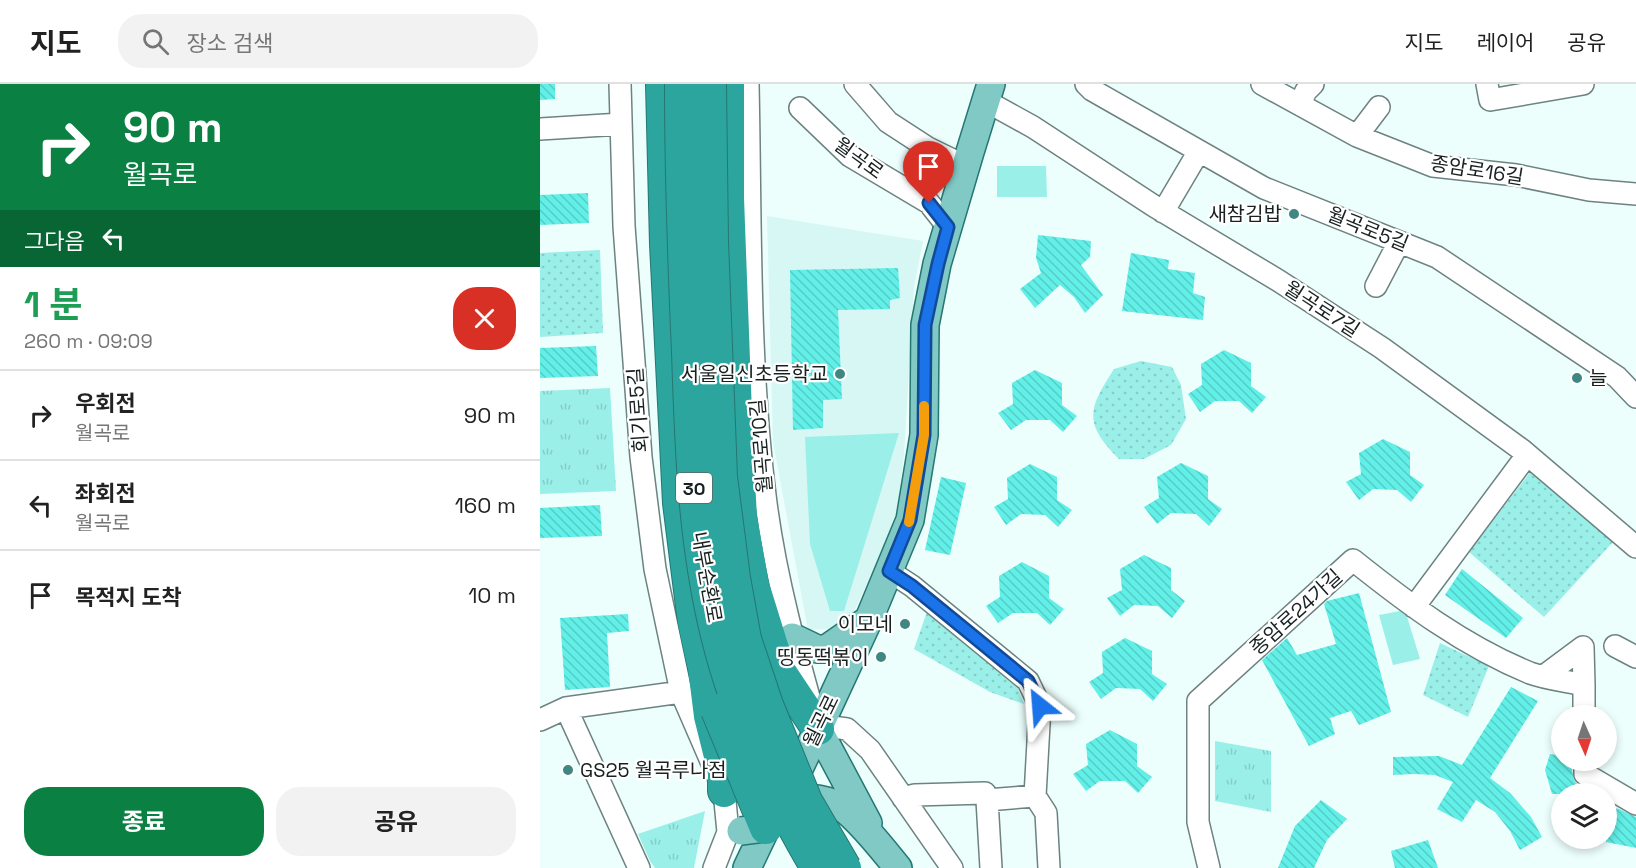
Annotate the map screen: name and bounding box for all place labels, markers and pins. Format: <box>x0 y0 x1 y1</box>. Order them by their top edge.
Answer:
pin <box>903 141 954 203</box>
place label: 새참김밥 <box>1208 201 1282 227</box>
marker: 새참김밥 <box>1287 207 1301 221</box>
place label: 서울일신초등학교 <box>681 361 828 387</box>
place label: 늘 <box>1589 365 1607 391</box>
marker: 서울일신초등학교 <box>833 367 847 381</box>
marker: 늘 <box>1570 371 1584 385</box>
place label: 이모네 <box>838 611 893 637</box>
marker: 이모네 <box>898 617 912 631</box>
place label: 띵동떡볶이 <box>777 644 869 670</box>
marker: 띵동떡볶이 <box>874 650 888 664</box>
place label: GS25 월곡루나점 <box>580 757 727 783</box>
marker: GS25 월곡루나점 <box>561 763 575 777</box>

